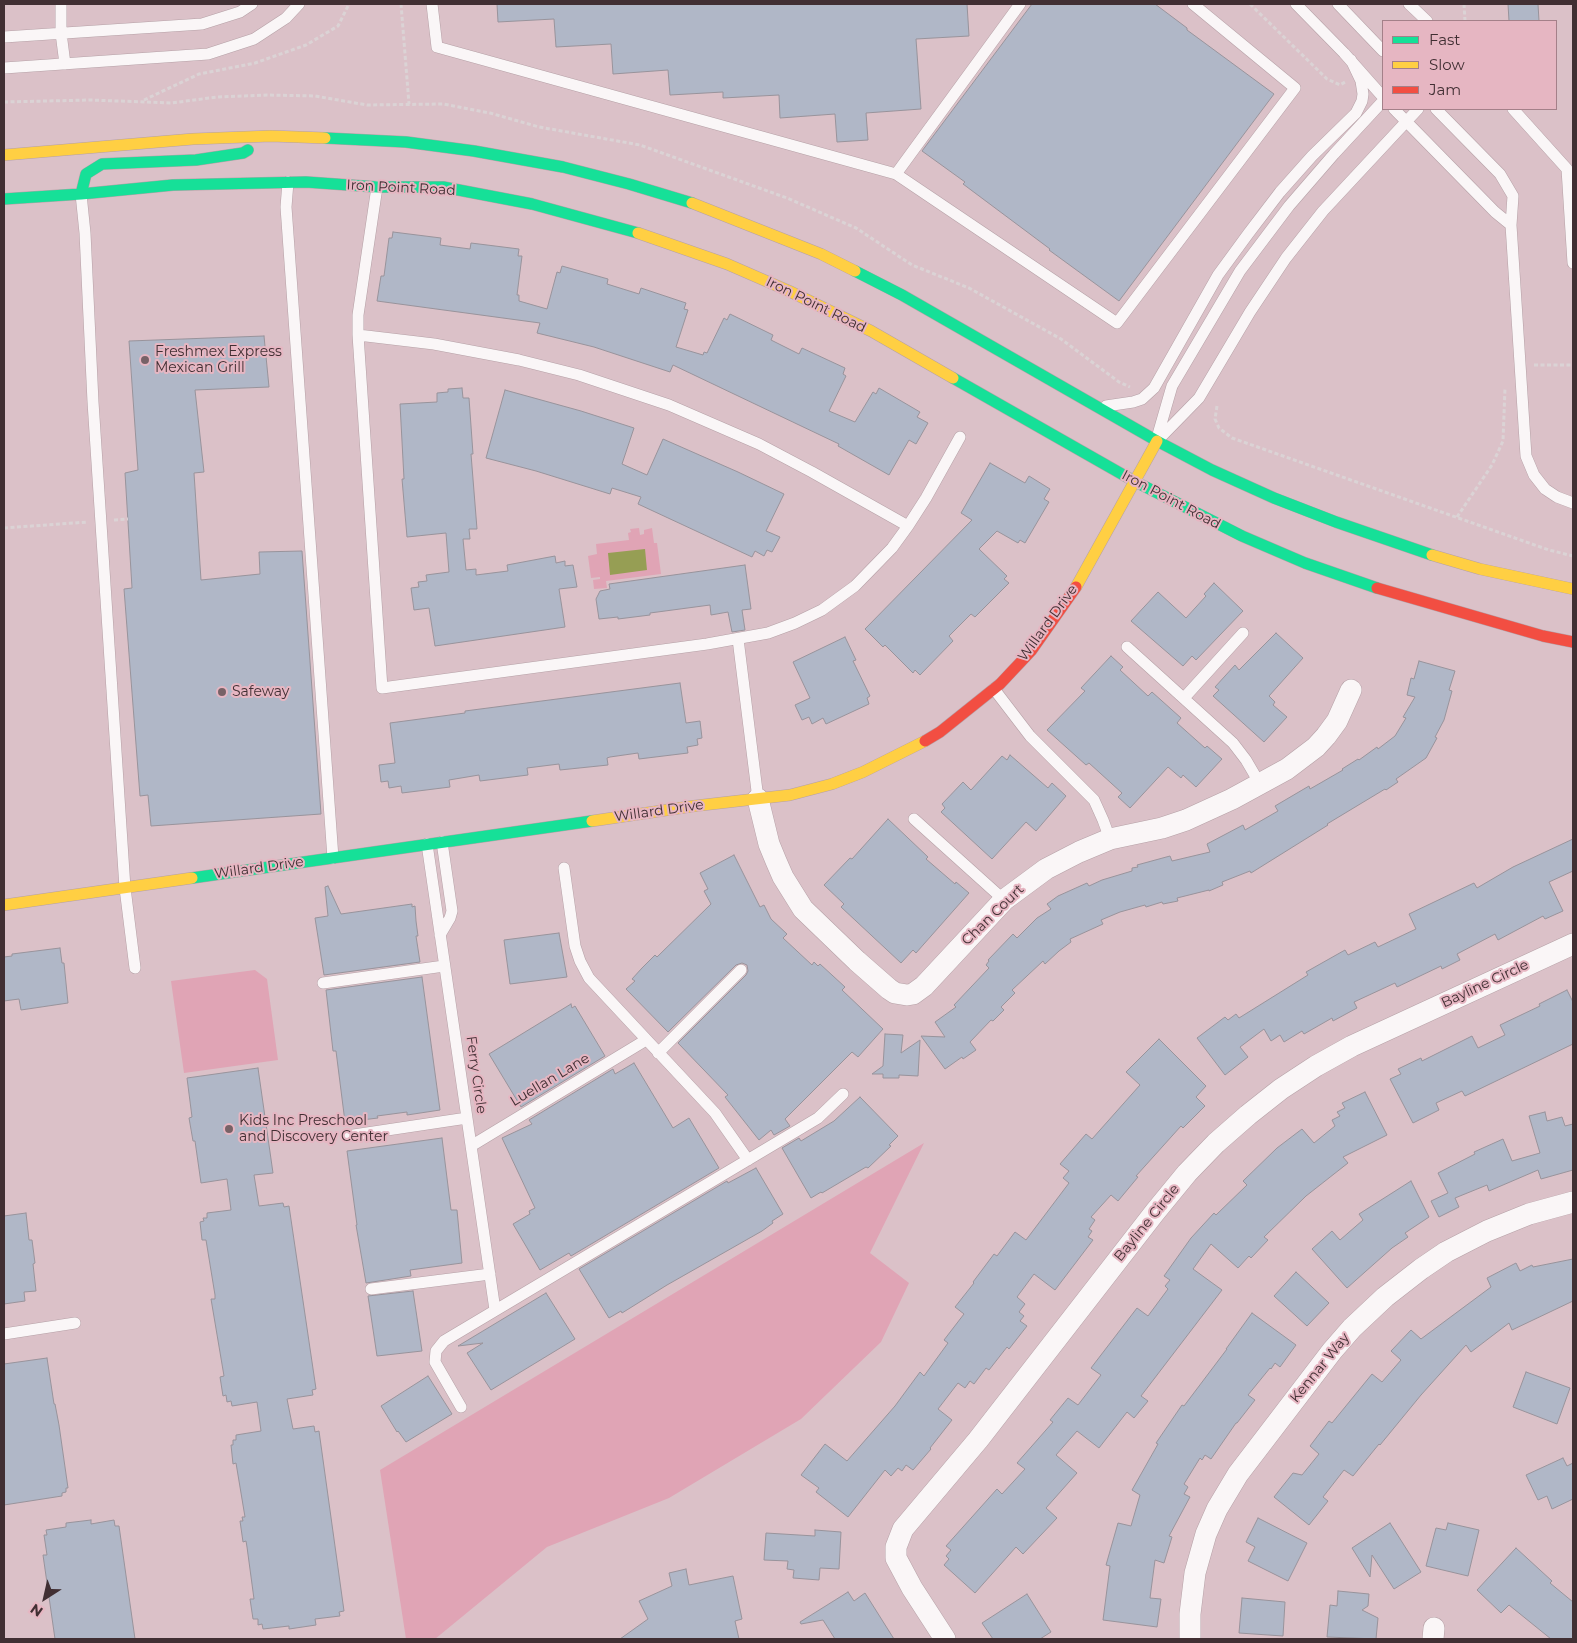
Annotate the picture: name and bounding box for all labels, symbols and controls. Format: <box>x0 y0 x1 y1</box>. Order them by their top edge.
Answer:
legend <box>1382 20 1557 110</box>
text: Fast <box>1429 30 1460 49</box>
text: Slow <box>1429 55 1465 74</box>
text: Jam <box>1429 80 1461 99</box>
street label: Iron Point Road <box>346 177 456 199</box>
street label: Iron Point Road <box>763 273 869 337</box>
place label: Freshmex Express Mexican Grill <box>155 344 282 377</box>
marker: Freshmex Express Mexican Grill <box>139 354 151 366</box>
street label: Iron Point Road <box>1119 467 1223 533</box>
street label: Willard Drive <box>1015 582 1081 664</box>
place label: Safeway <box>232 684 289 700</box>
marker: Safeway <box>216 686 228 698</box>
street label: Willard Drive <box>613 796 705 826</box>
street label: Willard Drive <box>213 853 305 883</box>
street label: Chan Court <box>958 881 1028 949</box>
street label: Bayline Circle <box>1439 956 1531 1012</box>
street label: Ferry Circle <box>462 1035 490 1115</box>
street label: Luellan Lane <box>507 1050 593 1110</box>
place label: Kids Inc Preschool and Discovery Center <box>239 1113 388 1146</box>
marker: Kids Inc Preschool and Discovery Center <box>223 1123 235 1135</box>
street label: Bayline Circle <box>1111 1181 1183 1265</box>
street label: Kennar Way <box>1287 1330 1353 1406</box>
north arrow <box>20 1573 70 1623</box>
text: N <box>27 1600 46 1621</box>

